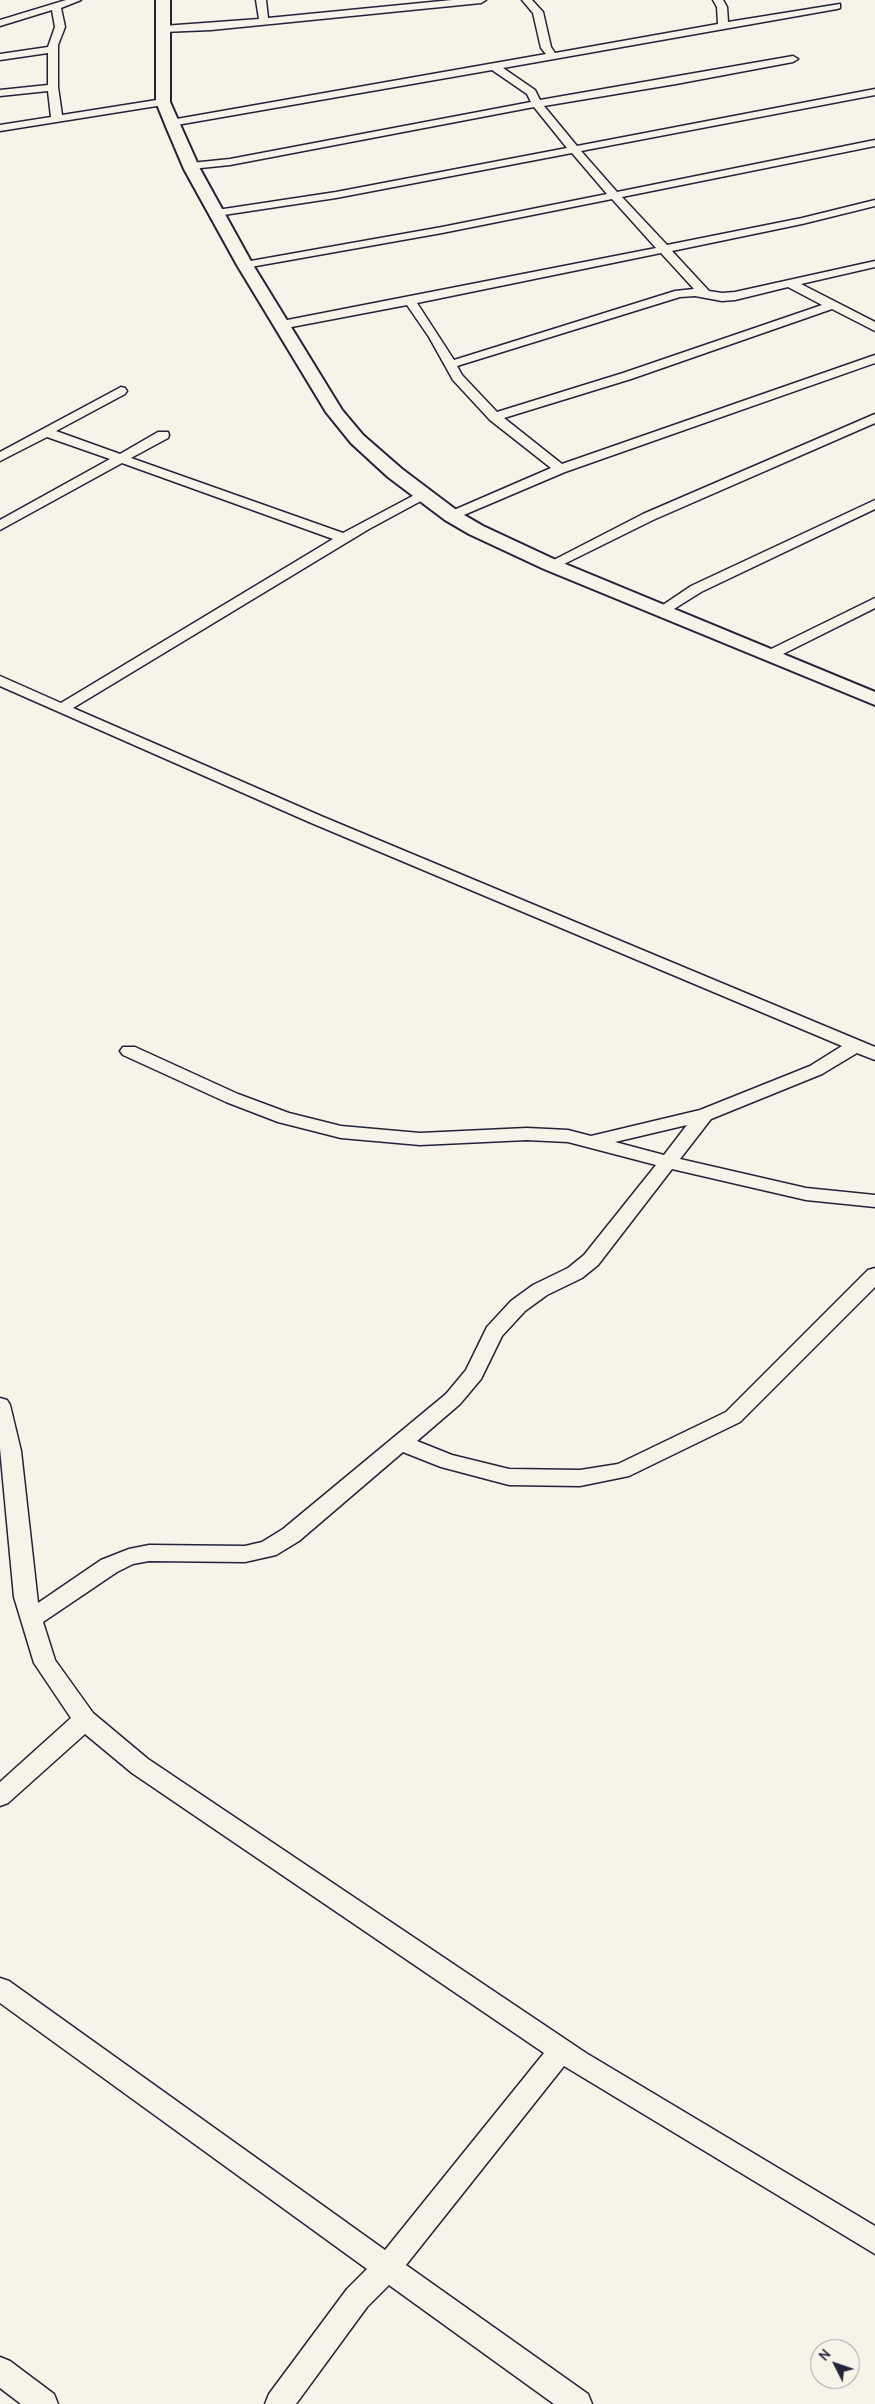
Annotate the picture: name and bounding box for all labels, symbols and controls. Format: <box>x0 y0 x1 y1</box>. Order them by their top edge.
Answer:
north arrow <box>810 2339 860 2389</box>
text: N <box>814 2345 834 2364</box>

